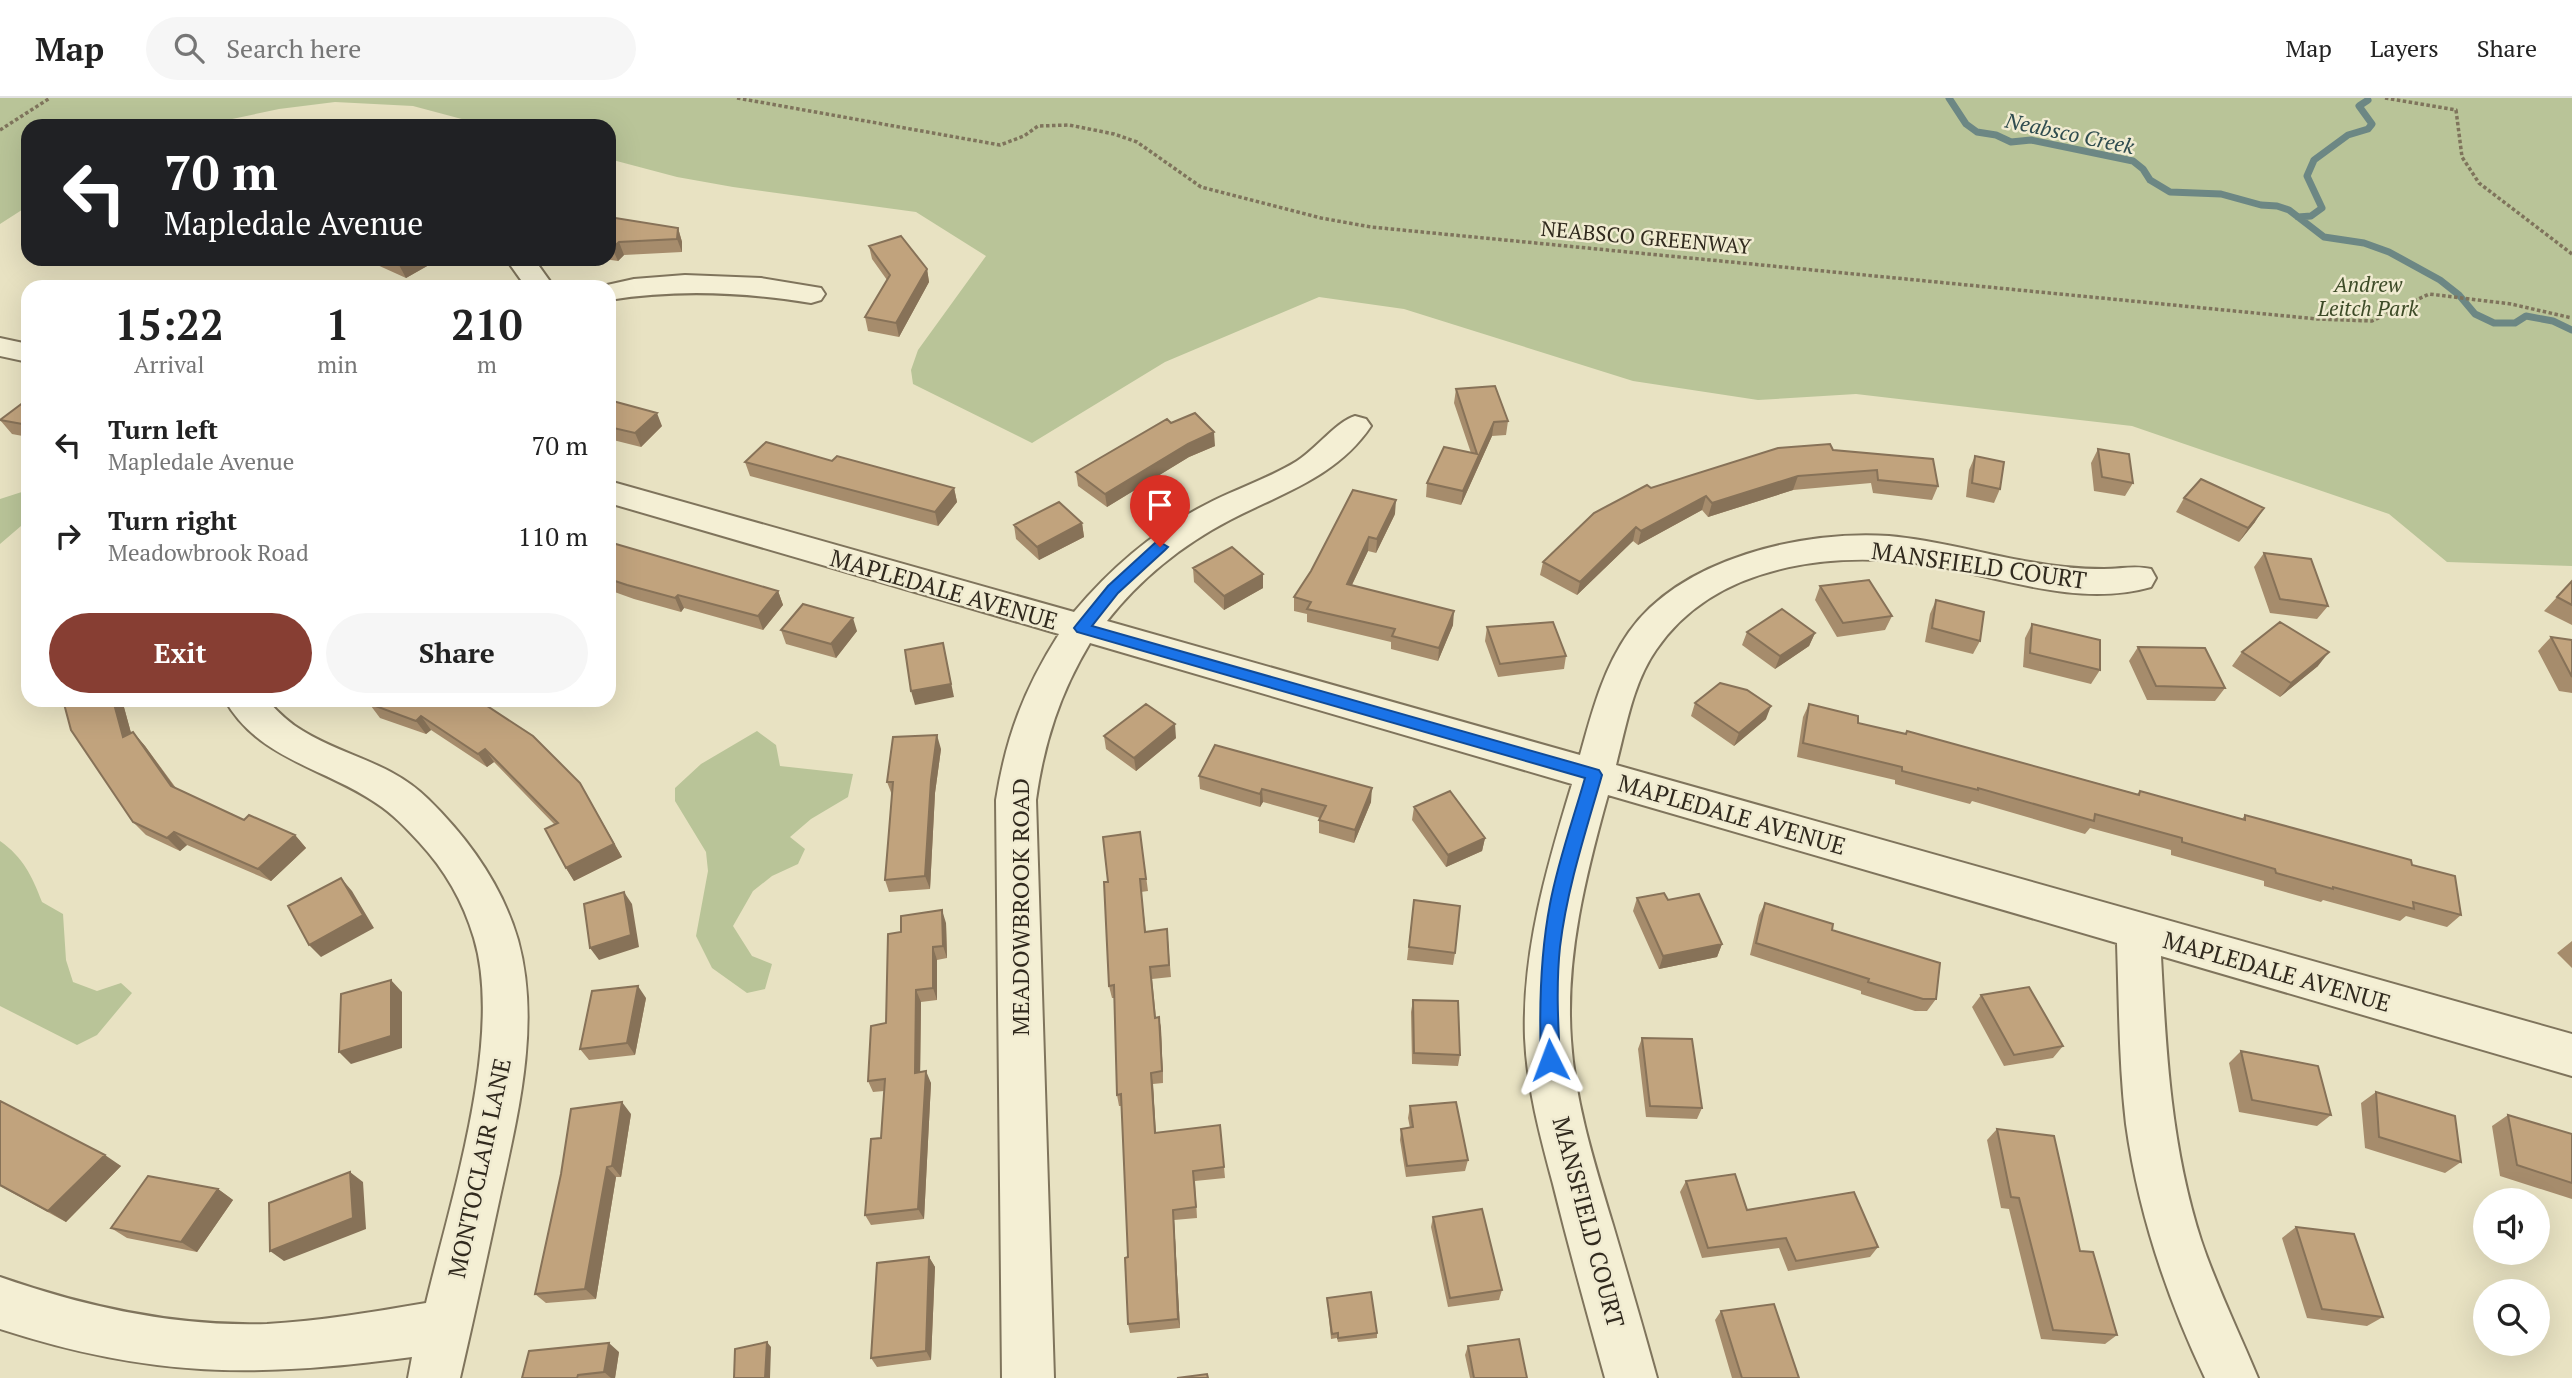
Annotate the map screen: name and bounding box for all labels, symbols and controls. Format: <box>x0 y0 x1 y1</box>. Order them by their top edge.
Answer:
search box <box>146 17 636 80</box>
text: Map <box>35 27 104 70</box>
icon: search <box>170 29 208 67</box>
text: Search here <box>226 31 361 65</box>
text: Map <box>2285 32 2332 64</box>
text: Layers <box>2370 32 2439 64</box>
text: Share <box>2477 32 2537 64</box>
water label: Neabsco Creek <box>2002 105 2138 161</box>
text: 70 m <box>164 139 278 204</box>
icon: left <box>49 147 140 238</box>
text: Mapledale Avenue <box>164 202 423 244</box>
street label: NEABSCO GREENWAY <box>1540 214 1753 260</box>
park label: Andrew Leitch Park <box>2317 270 2419 322</box>
text: 15:22 <box>115 296 224 352</box>
text: 1 <box>326 296 349 352</box>
text: 210 <box>451 296 522 352</box>
text: Arrival <box>134 349 204 380</box>
text: min <box>317 349 358 380</box>
text: m <box>477 349 497 380</box>
text: Turn left <box>108 412 218 446</box>
icon: left <box>49 426 87 464</box>
text: 70 m <box>532 428 588 462</box>
text: Mapledale Avenue <box>108 446 294 477</box>
pin <box>1130 475 1190 547</box>
icon: arrive <box>1141 486 1179 524</box>
text: Turn right <box>108 503 237 537</box>
icon: right <box>49 517 87 555</box>
text: 110 m <box>518 519 588 553</box>
street label: MANSFIELD COURT <box>1869 534 2089 596</box>
text: Meadowbrook Road <box>108 537 309 568</box>
street label: MAPLEDALE AVENUE <box>827 541 1061 637</box>
button: Exit <box>49 613 312 693</box>
button: Share <box>326 613 588 693</box>
street label: MAPLEDALE AVENUE <box>1615 766 1849 862</box>
street label: MEADOWBROOK ROAD <box>1004 778 1036 1036</box>
street label: MAPLEDALE AVENUE <box>2160 923 2394 1019</box>
position arrow <box>1513 1023 1587 1097</box>
street label: MONTOCLAIR LANE <box>440 1055 518 1281</box>
street label: MANSFIELD COURT <box>1545 1113 1633 1331</box>
map controls <box>2473 1188 2550 1356</box>
button: sound <box>2473 1188 2550 1265</box>
button: search <box>2473 1279 2550 1356</box>

